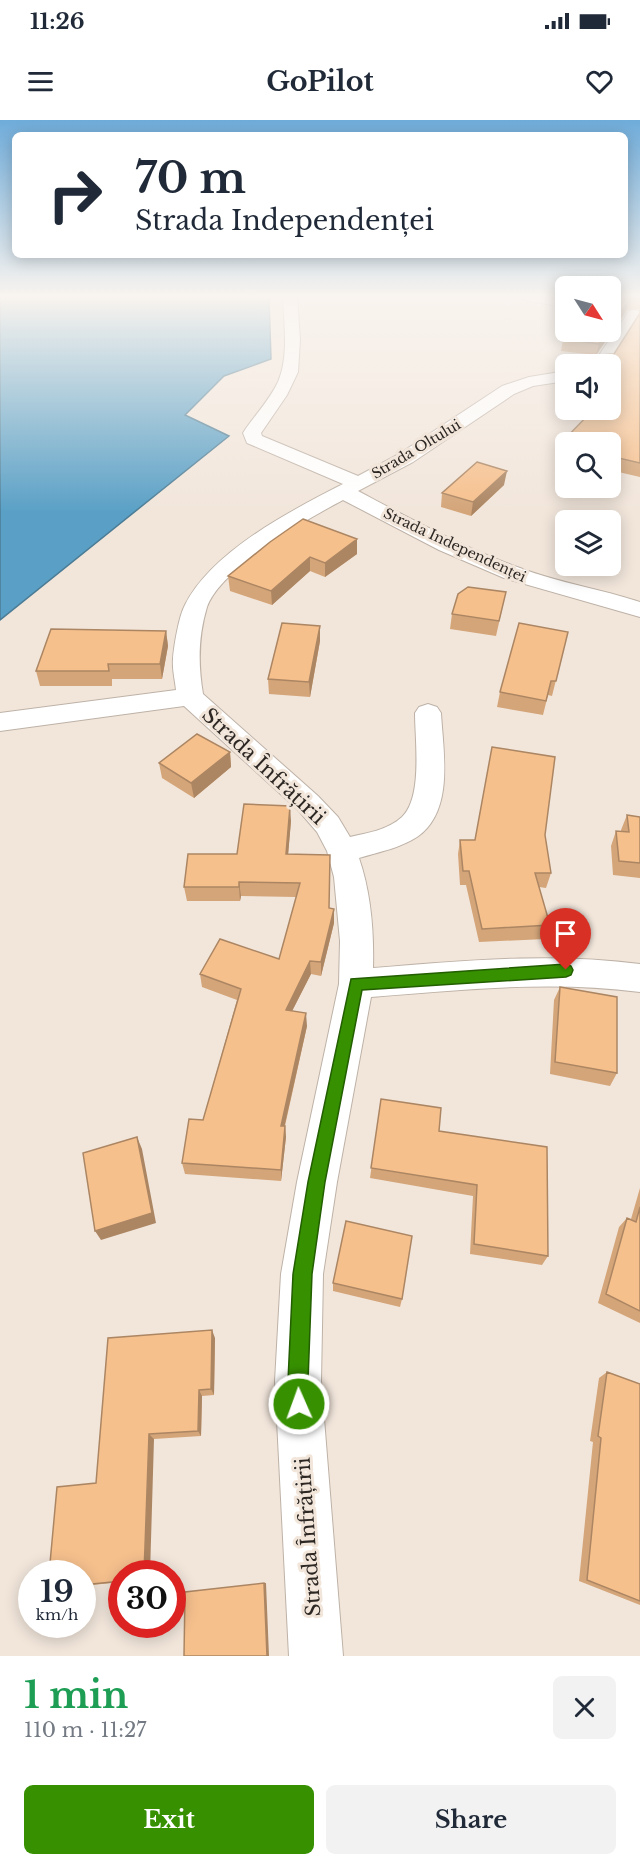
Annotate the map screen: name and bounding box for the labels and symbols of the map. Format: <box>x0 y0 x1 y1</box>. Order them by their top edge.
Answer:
north arrow <box>555 276 621 342</box>
street label: Strada Oltului <box>368 415 464 483</box>
street label: Strada Independenței <box>381 504 529 586</box>
street label: Strada Înfrățirii <box>197 702 331 830</box>
pin <box>540 908 591 970</box>
position arrow <box>267 1372 331 1436</box>
street label: Strada Înfrățirii <box>289 1456 327 1618</box>
speed limit sign: 30 <box>108 1560 186 1638</box>

